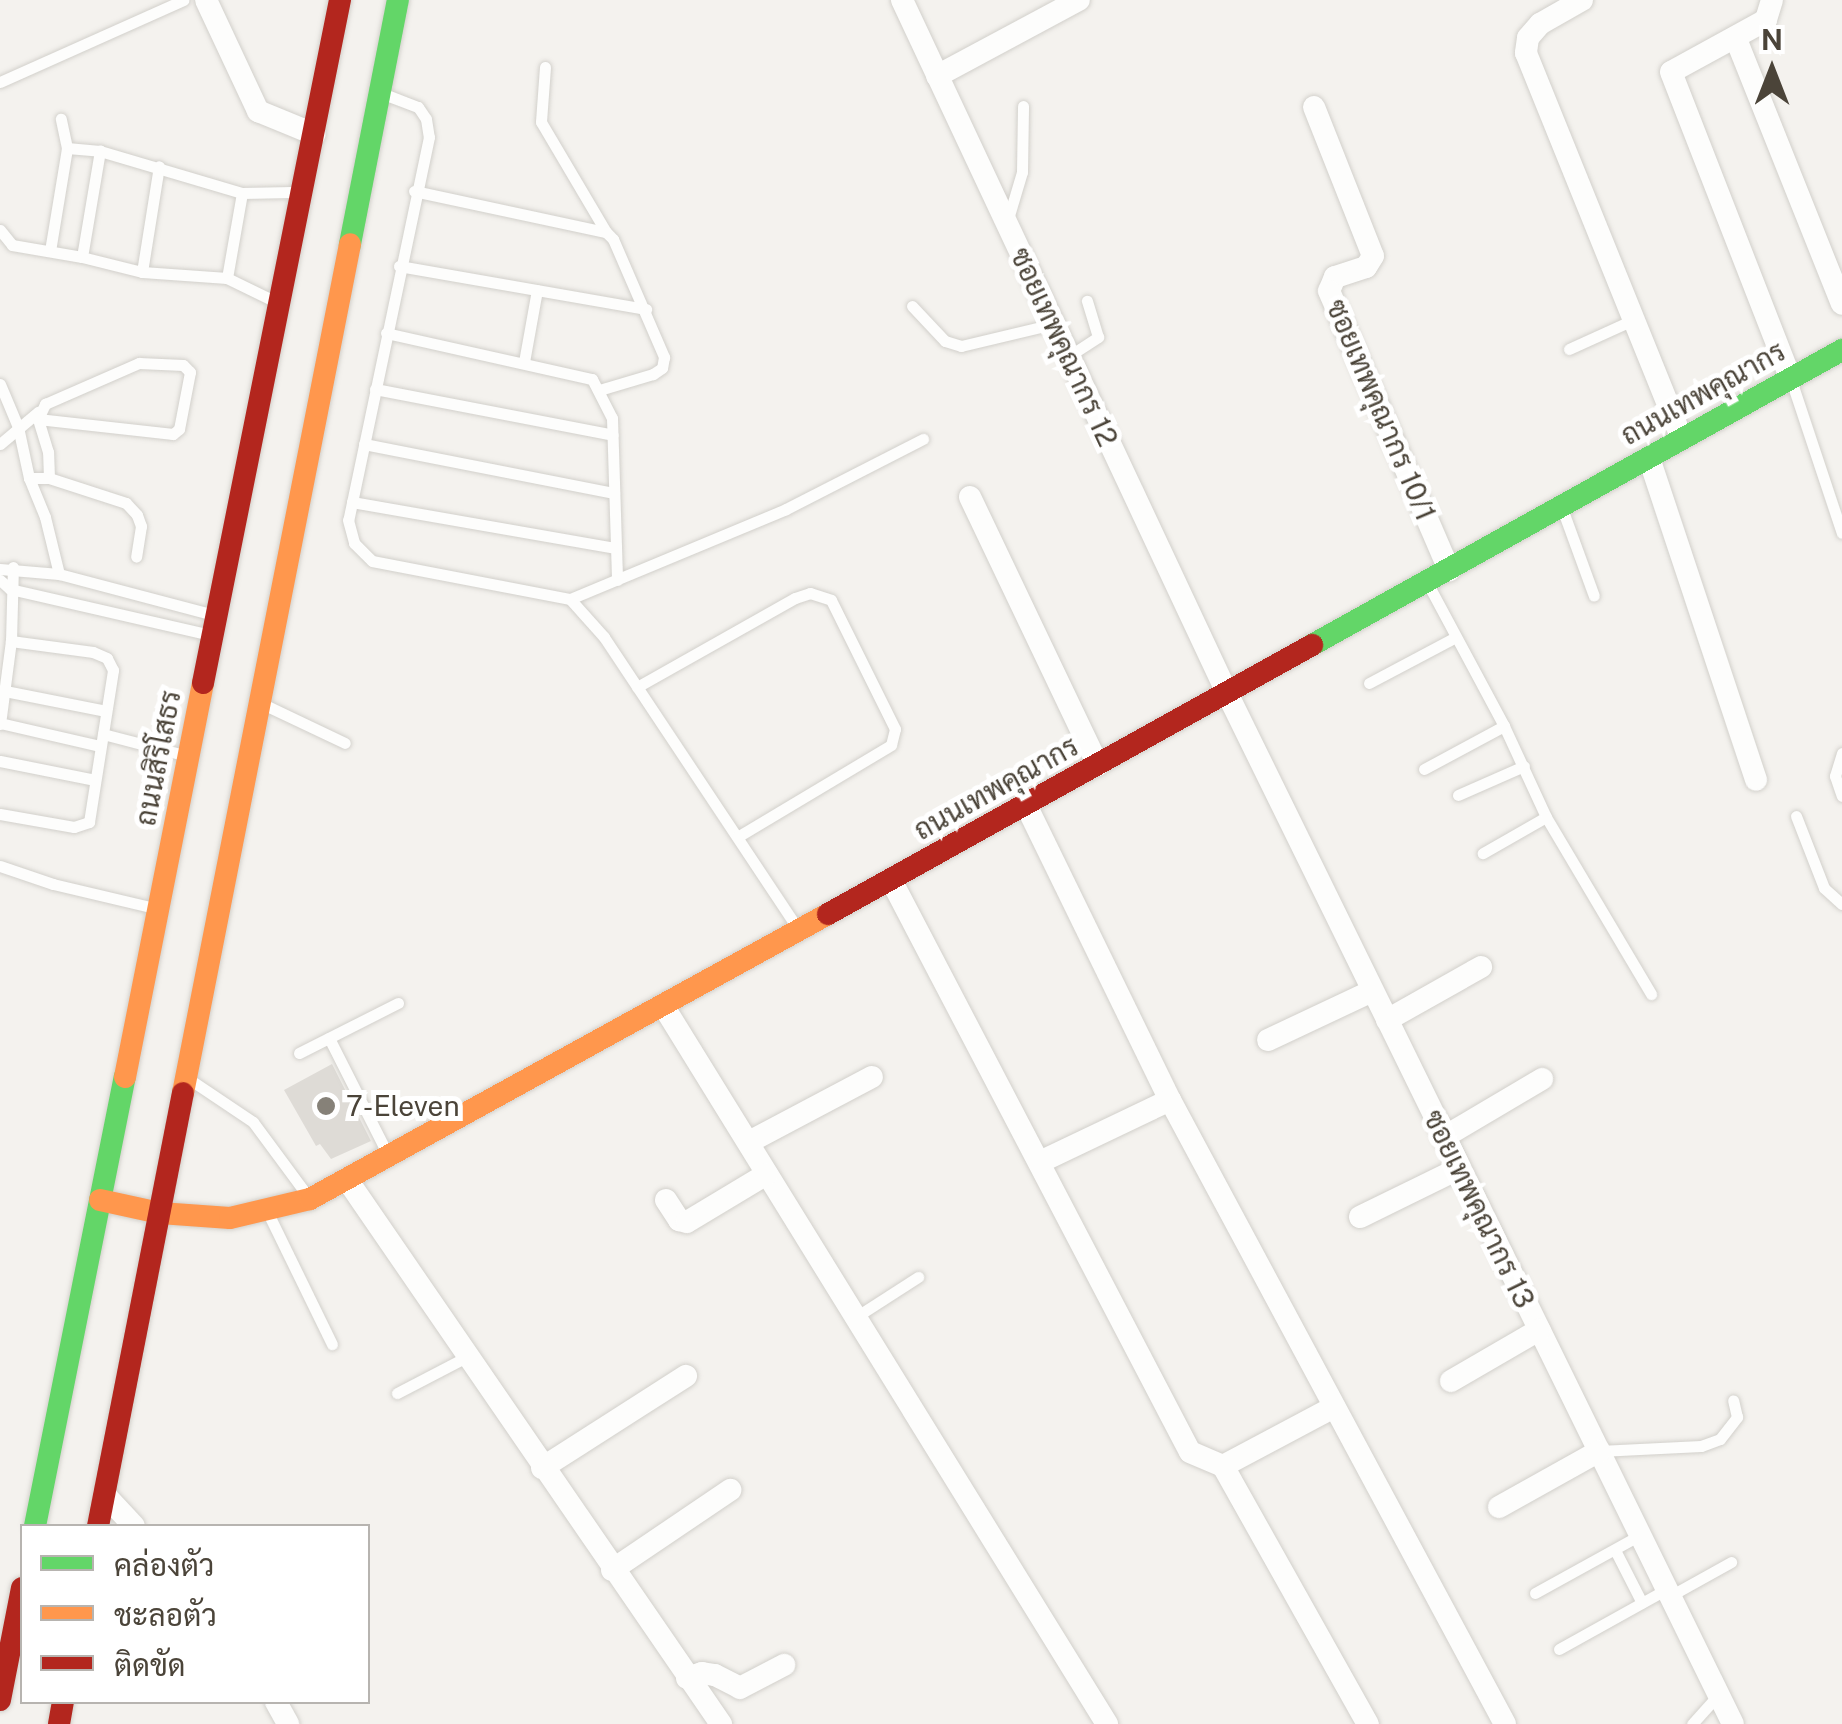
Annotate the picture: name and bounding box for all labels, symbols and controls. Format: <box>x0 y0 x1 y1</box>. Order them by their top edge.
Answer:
north arrow <box>1722 20 1822 120</box>
text: N <box>1761 23 1783 56</box>
street label: ซอยเทพคุณากร 12 <box>1003 242 1125 452</box>
street label: ซอยเทพคุณากร 10/1 <box>1319 294 1443 526</box>
street label: ถนนเทพคุณากร <box>1615 334 1791 452</box>
street label: ถนนสิริโสธร <box>128 687 188 829</box>
street label: ถนนเทพคุณากร <box>908 729 1084 847</box>
place label: 7-Eleven <box>346 1089 460 1123</box>
marker: 7-Eleven <box>315 1095 337 1117</box>
street label: ซอยเทพคุณากร 13 <box>1417 1104 1541 1314</box>
legend <box>20 1524 370 1704</box>
text: คล่องตัว <box>114 1547 214 1583</box>
text: ชะลอตัว <box>114 1597 217 1633</box>
text: ติดขัด <box>114 1647 186 1683</box>

